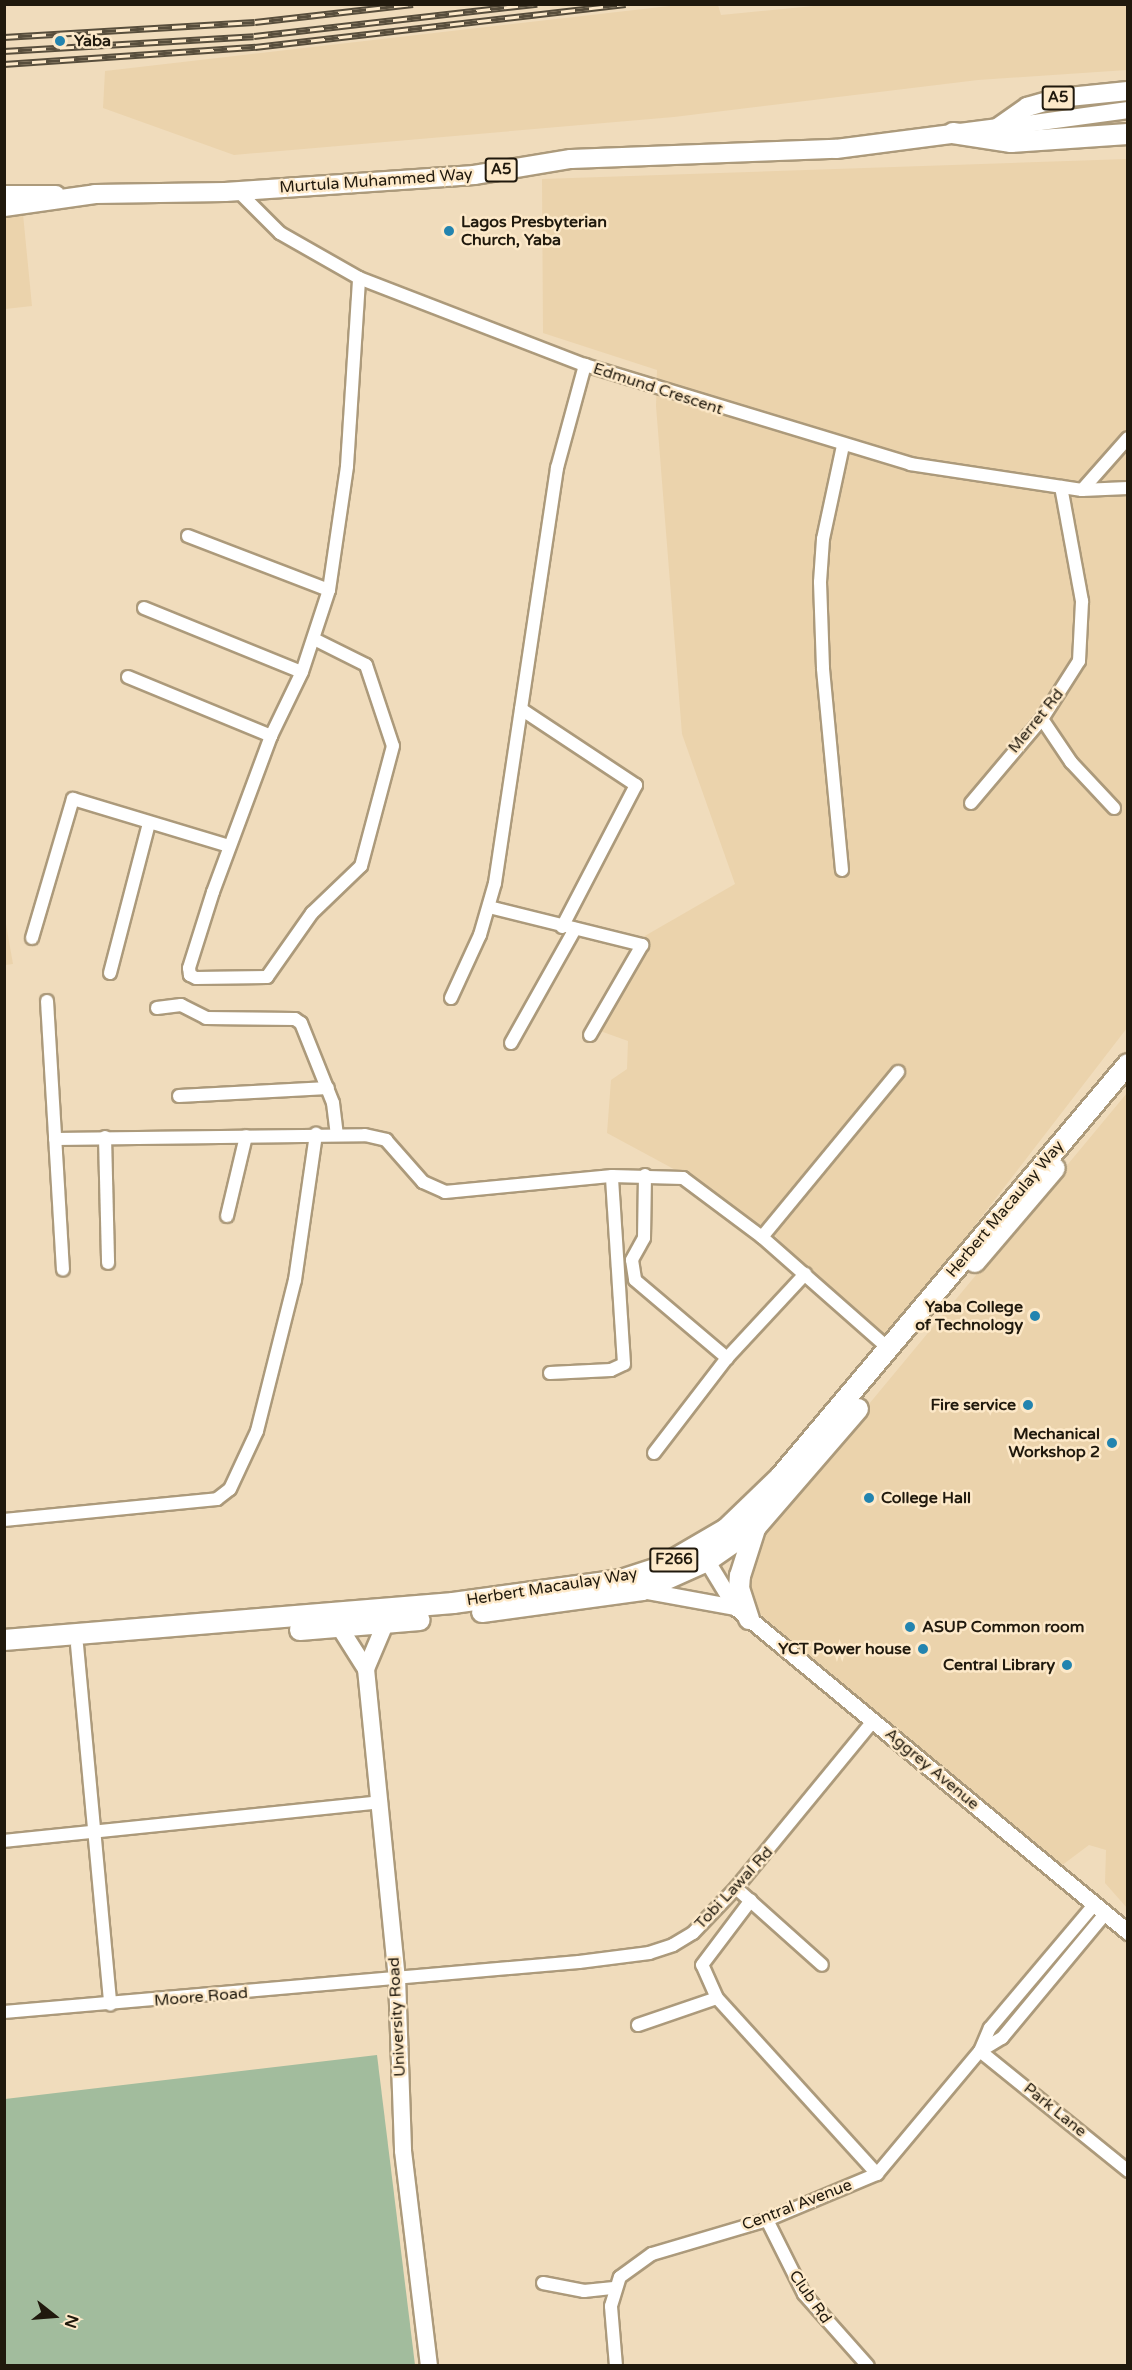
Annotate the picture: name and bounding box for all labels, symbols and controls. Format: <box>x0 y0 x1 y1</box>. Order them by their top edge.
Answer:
place label: Yaba <box>74 31 111 51</box>
marker: Yaba <box>51 32 69 50</box>
road number: A5 <box>1042 86 1074 110</box>
road number: A5 <box>484 158 518 182</box>
street label: Murtula Muhammed Way <box>279 165 473 197</box>
place label: Lagos Presbyterian Church, Yaba <box>461 212 607 250</box>
marker: Lagos Presbyterian Church, Yaba <box>442 224 456 238</box>
street label: Edmund Crescent <box>591 359 725 419</box>
street label: Merret Rd <box>1004 685 1068 757</box>
street label: Herbert Macaulay Way <box>942 1137 1068 1281</box>
place label: Yaba College of Technology <box>915 1297 1023 1335</box>
marker: Yaba College of Technology <box>1028 1309 1042 1323</box>
place label: Fire service <box>931 1395 1016 1415</box>
marker: Fire service <box>1021 1398 1035 1412</box>
place label: Mechanical Workshop 2 <box>1009 1424 1100 1462</box>
marker: Mechanical Workshop 2 <box>1105 1436 1119 1450</box>
place label: College Hall <box>881 1488 971 1508</box>
marker: College Hall <box>862 1491 876 1505</box>
road number: F266 <box>648 1548 700 1572</box>
street label: Herbert Macaulay Way <box>465 1564 639 1610</box>
place label: ASUP Common room <box>922 1617 1084 1637</box>
marker: ASUP Common room <box>903 1620 917 1634</box>
place label: YCT Power house <box>778 1639 911 1659</box>
marker: YCT Power house <box>916 1642 930 1656</box>
place label: Central Library <box>943 1655 1055 1675</box>
marker: Central Library <box>1060 1658 1074 1672</box>
street label: Aggrey Avenue <box>881 1724 983 1814</box>
street label: Tobi Lawal Rd <box>691 1843 777 1933</box>
street label: University Road <box>384 1957 410 2077</box>
street label: Moore Road <box>153 1983 249 2011</box>
street label: Park Lane <box>1020 2079 1090 2141</box>
street label: Central Avenue <box>739 2175 855 2235</box>
street label: Club Rd <box>785 2267 835 2327</box>
north arrow <box>24 2286 84 2346</box>
text: N <box>60 2312 83 2330</box>

